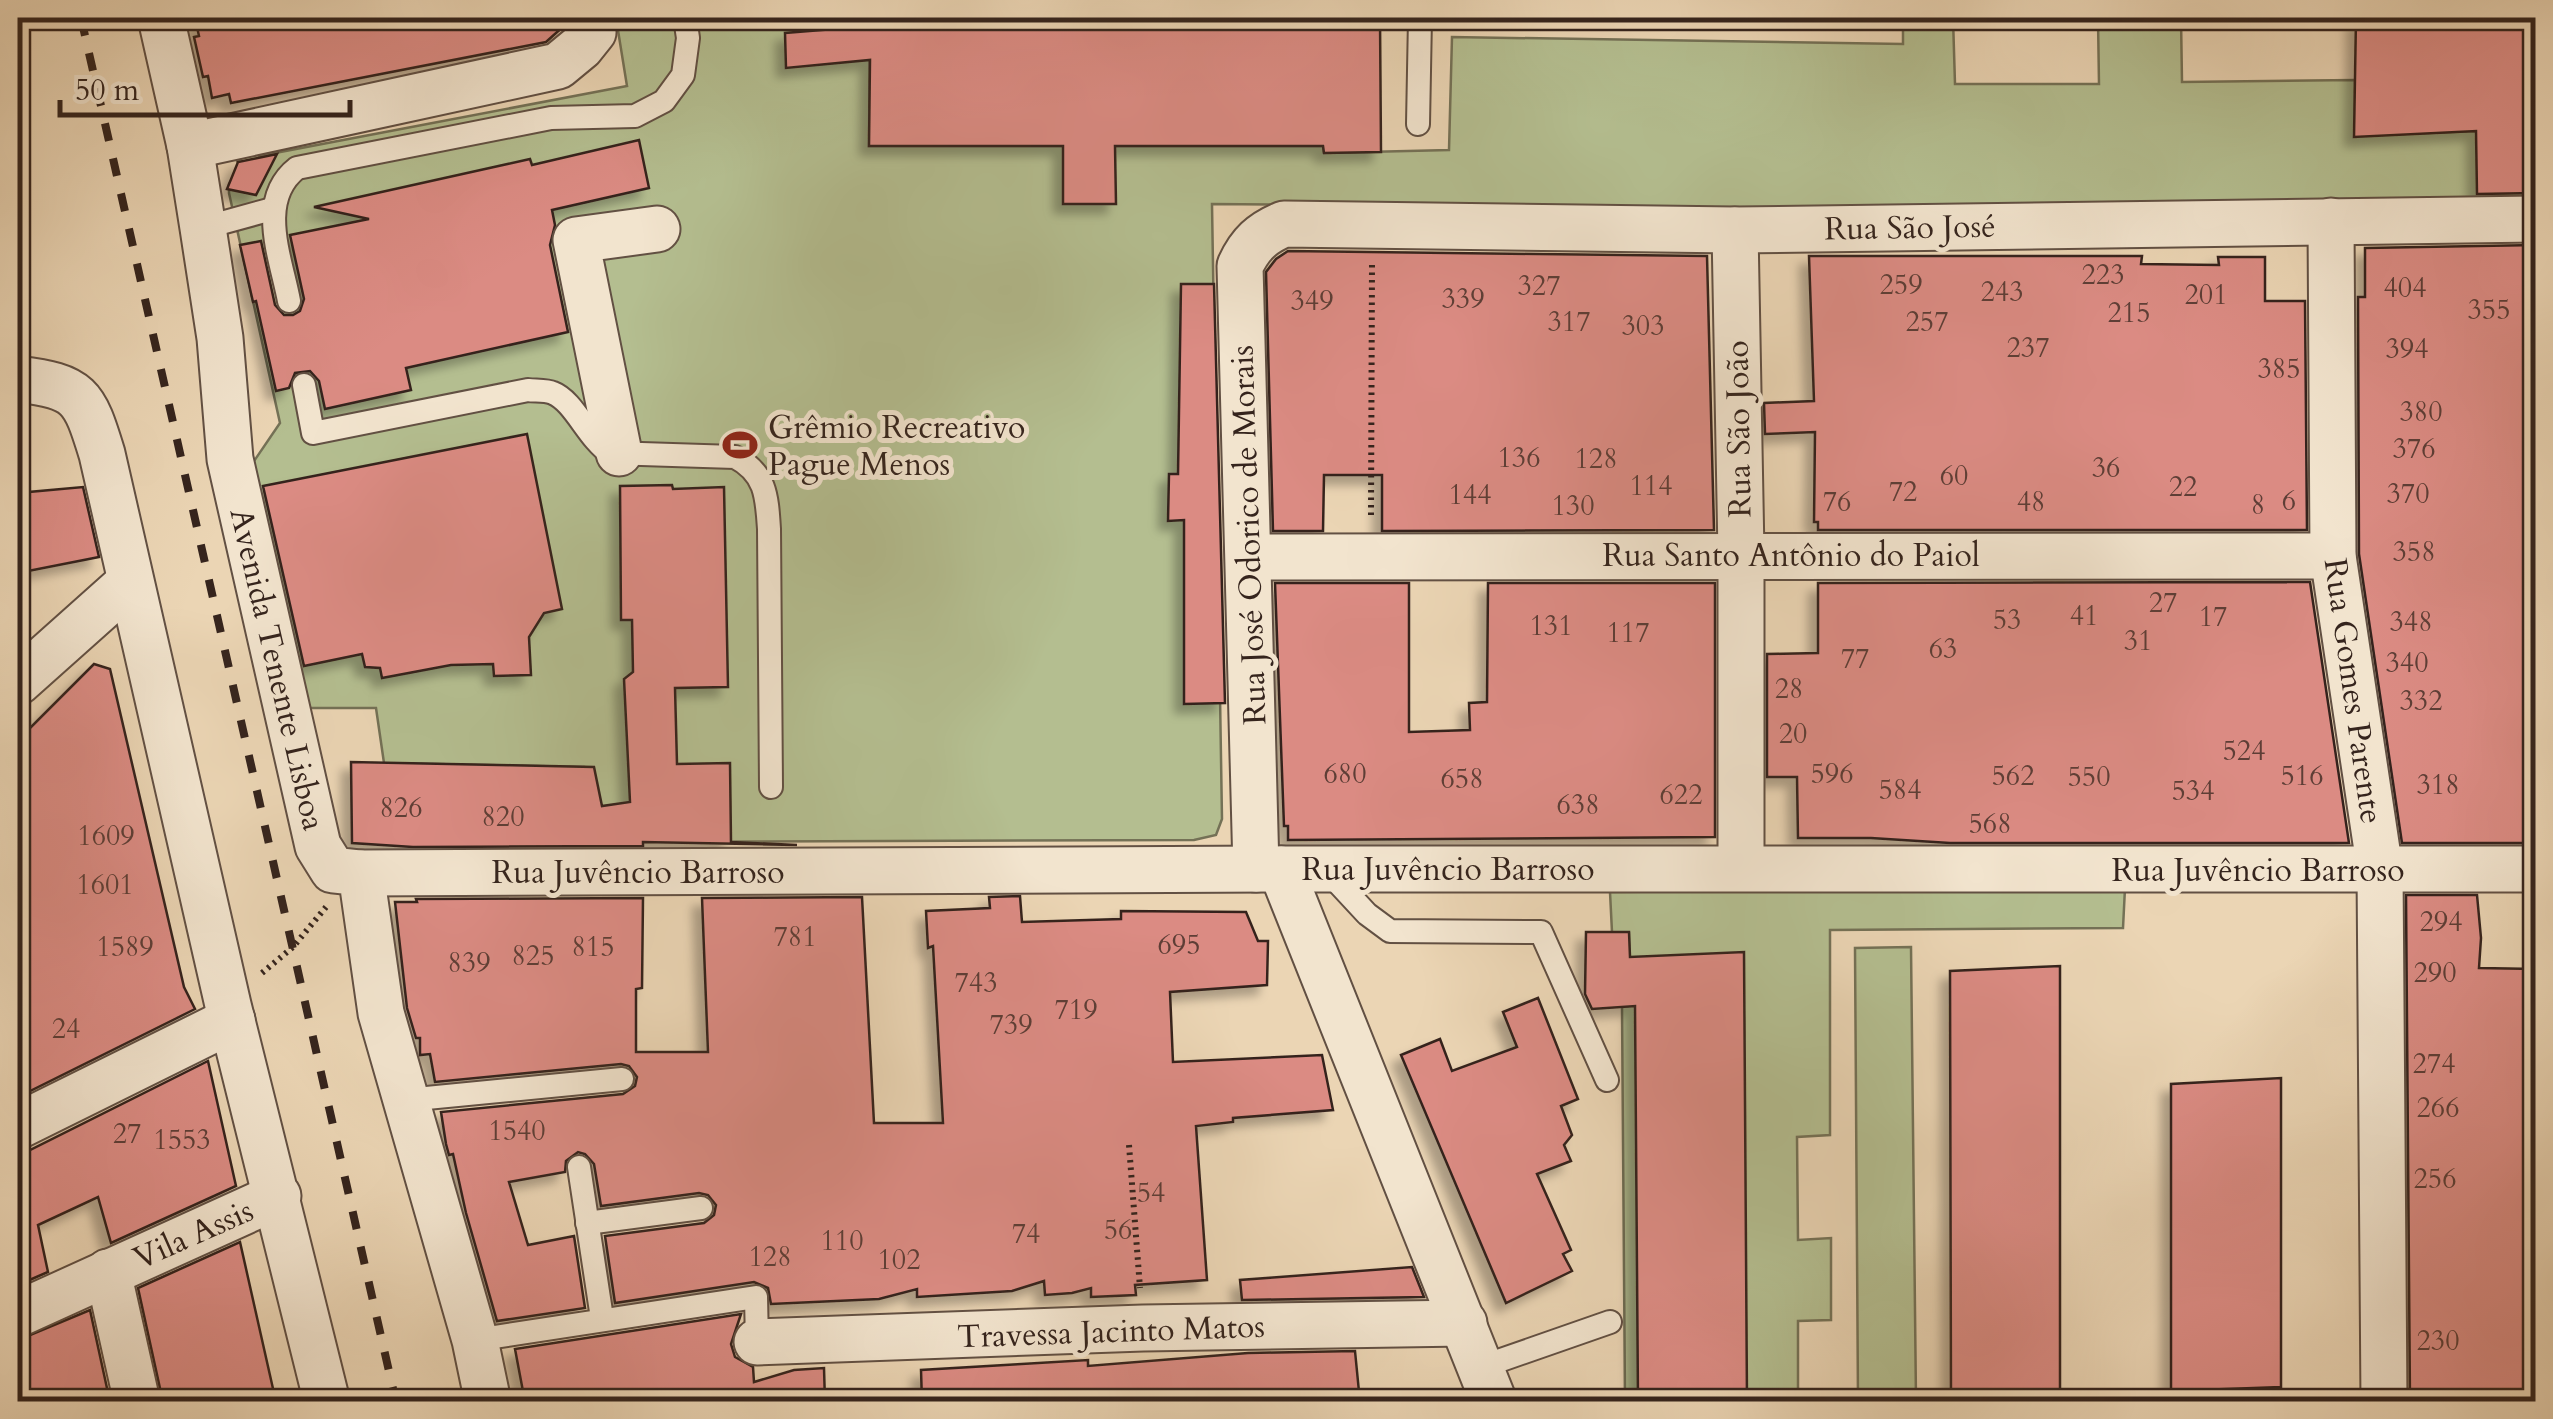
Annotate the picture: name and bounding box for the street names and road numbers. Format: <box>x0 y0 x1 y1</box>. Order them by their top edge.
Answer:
street label: Rua São José <box>1824 205 1996 251</box>
street label: Rua São João <box>1715 340 1763 518</box>
street label: Rua José Odorico de Morais <box>1220 344 1278 726</box>
street label: Avenida Tenente Lisboa <box>219 504 336 835</box>
street label: Rua Santo Antônio do Paiol <box>1602 534 1980 578</box>
street label: Rua Gomes Parente <box>2313 556 2393 827</box>
street label: Rua Juvêncio Barroso <box>1301 848 1595 892</box>
street label: Rua Juvêncio Barroso <box>2111 849 2405 893</box>
street label: Rua Juvêncio Barroso <box>491 851 785 895</box>
street label: Vila Assis <box>126 1189 260 1281</box>
street label: Travessa Jacinto Matos <box>956 1305 1266 1359</box>

